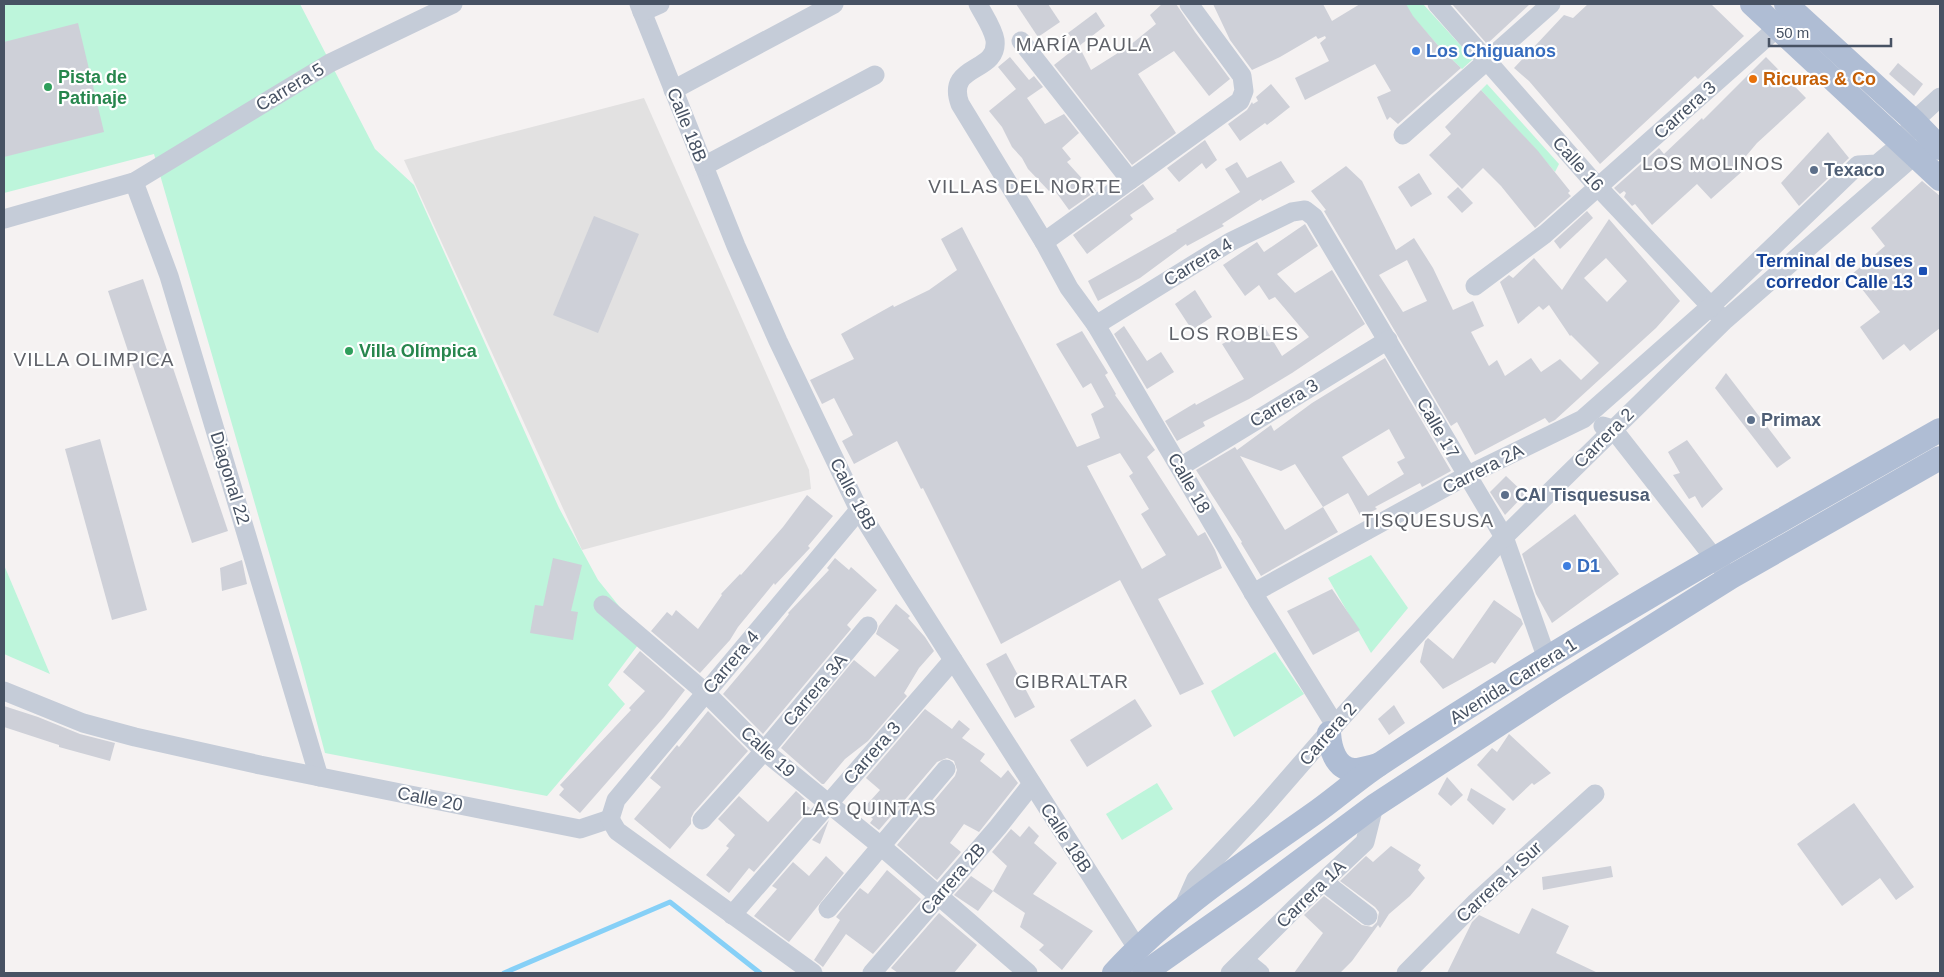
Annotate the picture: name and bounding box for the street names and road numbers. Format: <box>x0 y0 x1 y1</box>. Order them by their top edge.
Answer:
street label: Carrera 5 <box>252 59 328 115</box>
street label: Carrera 3 <box>1650 77 1720 143</box>
street label: Calle 18B <box>663 85 711 165</box>
street label: Calle 16 <box>1548 133 1608 195</box>
street label: Carrera 4 <box>1160 234 1236 290</box>
street label: Carrera 3 <box>1246 375 1322 431</box>
street label: Calle 17 <box>1413 394 1463 462</box>
street label: Carrera 2 <box>1570 404 1638 472</box>
street label: Diagonal 22 <box>206 429 254 527</box>
street label: Carrera 2A <box>1439 440 1527 498</box>
street label: Calle 18 <box>1164 449 1214 517</box>
street label: Calle 18B <box>826 455 880 533</box>
street label: Carrera 4 <box>699 626 763 698</box>
street label: Avenida Carrera 1 <box>1446 634 1580 728</box>
street label: Carrera 3A <box>779 650 851 730</box>
street label: Carrera 2 <box>1296 699 1360 769</box>
street label: Carrera 3 <box>840 718 904 788</box>
street label: Calle 19 <box>737 722 799 782</box>
street label: Calle 20 <box>396 783 464 815</box>
street label: Calle 18B <box>1036 800 1096 876</box>
street label: Carrera 1 Sur <box>1452 838 1546 926</box>
street label: Carrera 2B <box>917 839 989 919</box>
street label: Carrera 1A <box>1272 856 1350 932</box>

